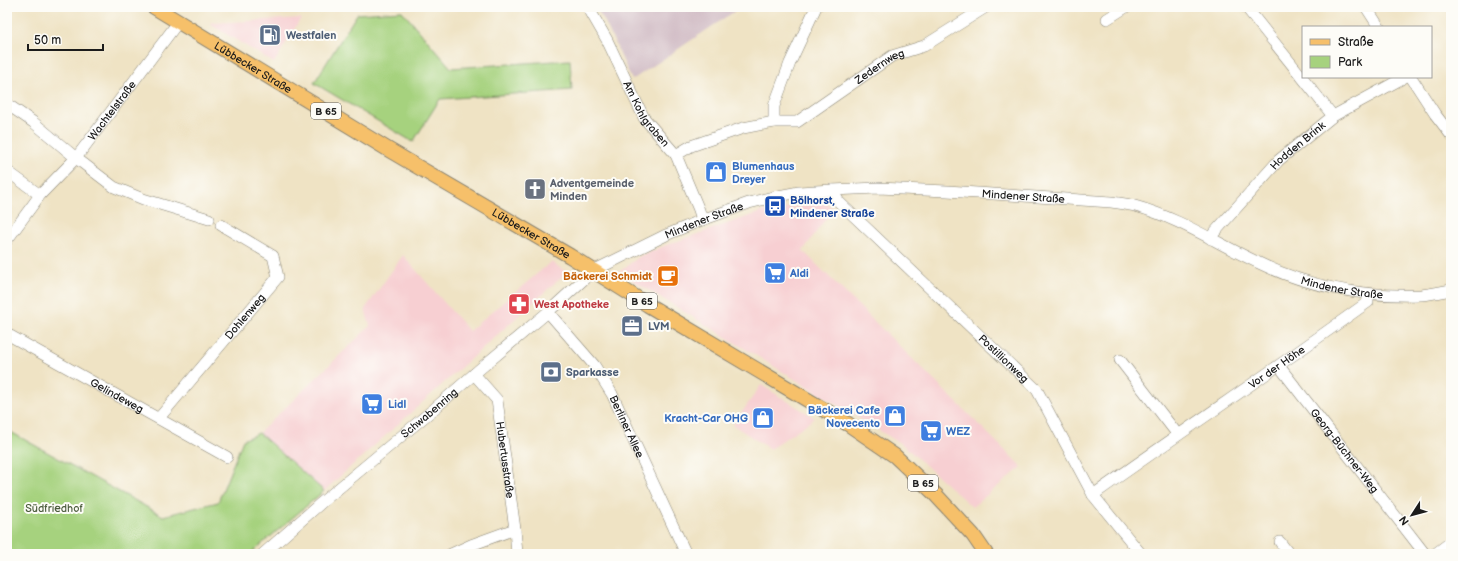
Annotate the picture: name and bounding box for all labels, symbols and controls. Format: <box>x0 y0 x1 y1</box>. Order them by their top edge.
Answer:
fuel station icon: Westfalen <box>257 22 283 48</box>
scale bar <box>28 26 103 52</box>
legend <box>1302 26 1432 78</box>
place label: Westfalen <box>286 29 336 42</box>
text: 50 m <box>34 33 61 48</box>
text: Straße <box>1338 35 1374 50</box>
street label: Lübbecker Straße <box>212 39 294 97</box>
street label: Zedernweg <box>852 47 906 87</box>
text: Park <box>1338 55 1362 70</box>
street label: Wachtelstraße <box>86 78 139 143</box>
street label: Am Kohlgraben <box>620 79 672 149</box>
road number: B 65 <box>311 103 341 119</box>
street label: Hodden Brink <box>1267 118 1329 173</box>
shop icon: Blumenhaus Dreyer <box>703 159 729 185</box>
place label: Blumenhaus Dreyer <box>732 160 795 186</box>
church icon: Adventgemeinde Minden <box>522 176 548 202</box>
place label: Adventgemeinde Minden <box>549 177 634 203</box>
street label: Mindener Straße <box>981 187 1066 206</box>
bus stop icon: Bölhorst, Mindener Straße <box>762 193 788 219</box>
place label: Bölhorst, Mindener Straße <box>790 194 875 220</box>
street label: Mindener Straße <box>663 199 746 242</box>
street label: Lübbecker Straße <box>490 206 573 262</box>
supermarket icon: Aldi <box>762 260 788 286</box>
cafe icon: Bäckerei Schmidt <box>655 263 681 289</box>
place label: Aldi <box>789 267 809 280</box>
place label: Bäckerei Schmidt <box>563 270 652 283</box>
street label: Mindener Straße <box>1299 274 1384 301</box>
street label: Dohlenweg <box>222 291 268 342</box>
pharmacy icon: West Apotheke <box>506 291 532 317</box>
road number: B 65 <box>627 293 657 309</box>
place label: West Apotheke <box>534 298 609 311</box>
office icon: LVM <box>619 313 645 339</box>
place label: LVM <box>648 320 669 333</box>
street label: Postillionweg <box>976 332 1031 386</box>
street label: Vor der Höhe <box>1246 343 1308 391</box>
bank icon: Sparkasse <box>538 359 564 385</box>
place label: Sparkasse <box>566 366 619 379</box>
street label: Gelindeweg <box>88 376 146 416</box>
street label: Schwabenring <box>398 386 460 441</box>
supermarket icon: Lidl <box>359 391 385 417</box>
street label: Berliner Allee <box>606 393 647 460</box>
place label: Lidl <box>388 398 406 411</box>
shop icon: Bäckerei Cafe Novecento <box>882 403 908 429</box>
place label: Bäckerei Cafe Novecento <box>808 404 880 430</box>
shop icon: Kracht-Car OHG <box>750 405 776 431</box>
street label: Georg-Büchner-Weg <box>1307 406 1381 496</box>
place label: Kracht-Car OHG <box>664 412 748 425</box>
supermarket icon: WEZ <box>918 418 944 444</box>
street label: Hubertusstraße <box>493 421 517 499</box>
place label: WEZ <box>946 425 970 438</box>
road number: B 65 <box>908 475 938 491</box>
north arrow <box>1392 495 1432 535</box>
park label: Südfriedhof <box>25 502 83 515</box>
text: N <box>1397 513 1412 528</box>

